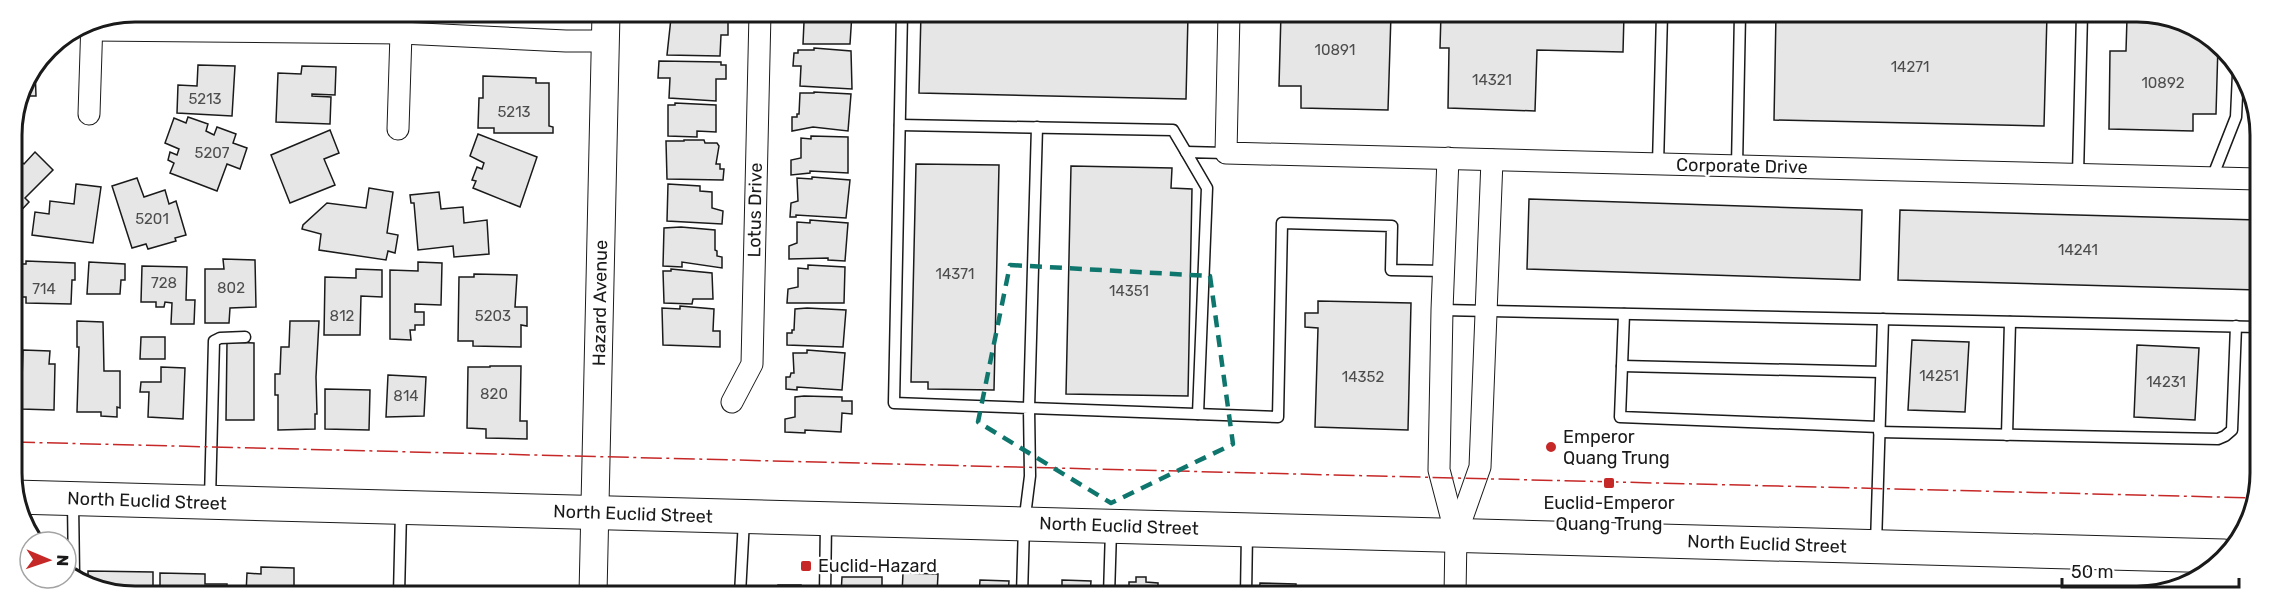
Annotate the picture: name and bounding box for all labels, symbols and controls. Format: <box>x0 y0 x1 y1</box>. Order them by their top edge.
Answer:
house number: 10891 <box>1315 41 1355 59</box>
house number: 14271 <box>1891 58 1929 76</box>
house number: 14321 <box>1472 71 1512 89</box>
house number: 10892 <box>2141 74 2185 92</box>
house number: 5213 <box>188 90 222 108</box>
house number: 5213 <box>497 103 531 121</box>
house number: 5207 <box>195 144 230 162</box>
street label: Corporate Drive <box>1676 154 1808 178</box>
street label: Lotus Drive <box>743 162 767 258</box>
house number: 5201 <box>135 210 169 228</box>
street label: Hazard Avenue <box>588 240 612 366</box>
house number: 14241 <box>2058 241 2098 259</box>
house number: 14371 <box>936 265 974 283</box>
house number: 728 <box>151 274 177 292</box>
house number: 802 <box>217 279 245 297</box>
house number: 714 <box>32 280 56 298</box>
house number: 14351 <box>1109 282 1149 300</box>
house number: 812 <box>330 307 355 325</box>
house number: 5203 <box>475 307 511 325</box>
house number: 14251 <box>1919 367 1959 385</box>
house number: 14352 <box>1342 368 1384 386</box>
house number: 14231 <box>2146 373 2186 391</box>
house number: 820 <box>480 385 508 403</box>
house number: 814 <box>393 387 419 405</box>
place label: Emperor Quang Trung <box>1563 426 1670 469</box>
marker: Emperor Quang Trung <box>1544 440 1558 454</box>
marker: Euclid-Emperor Quang Trung <box>1602 476 1616 490</box>
street label: North Euclid Street <box>67 487 227 515</box>
place label: Euclid-Emperor Quang Trung <box>1543 492 1675 535</box>
street label: North Euclid Street <box>553 500 713 528</box>
street label: North Euclid Street <box>1039 512 1199 540</box>
north arrow <box>18 530 78 590</box>
street label: North Euclid Street <box>1687 530 1847 558</box>
scale bar <box>2062 551 2239 589</box>
text: N <box>53 554 72 567</box>
place label: Euclid-Hazard <box>818 555 937 577</box>
marker: Euclid-Hazard <box>799 559 813 573</box>
text: 50 m <box>2071 561 2114 583</box>

